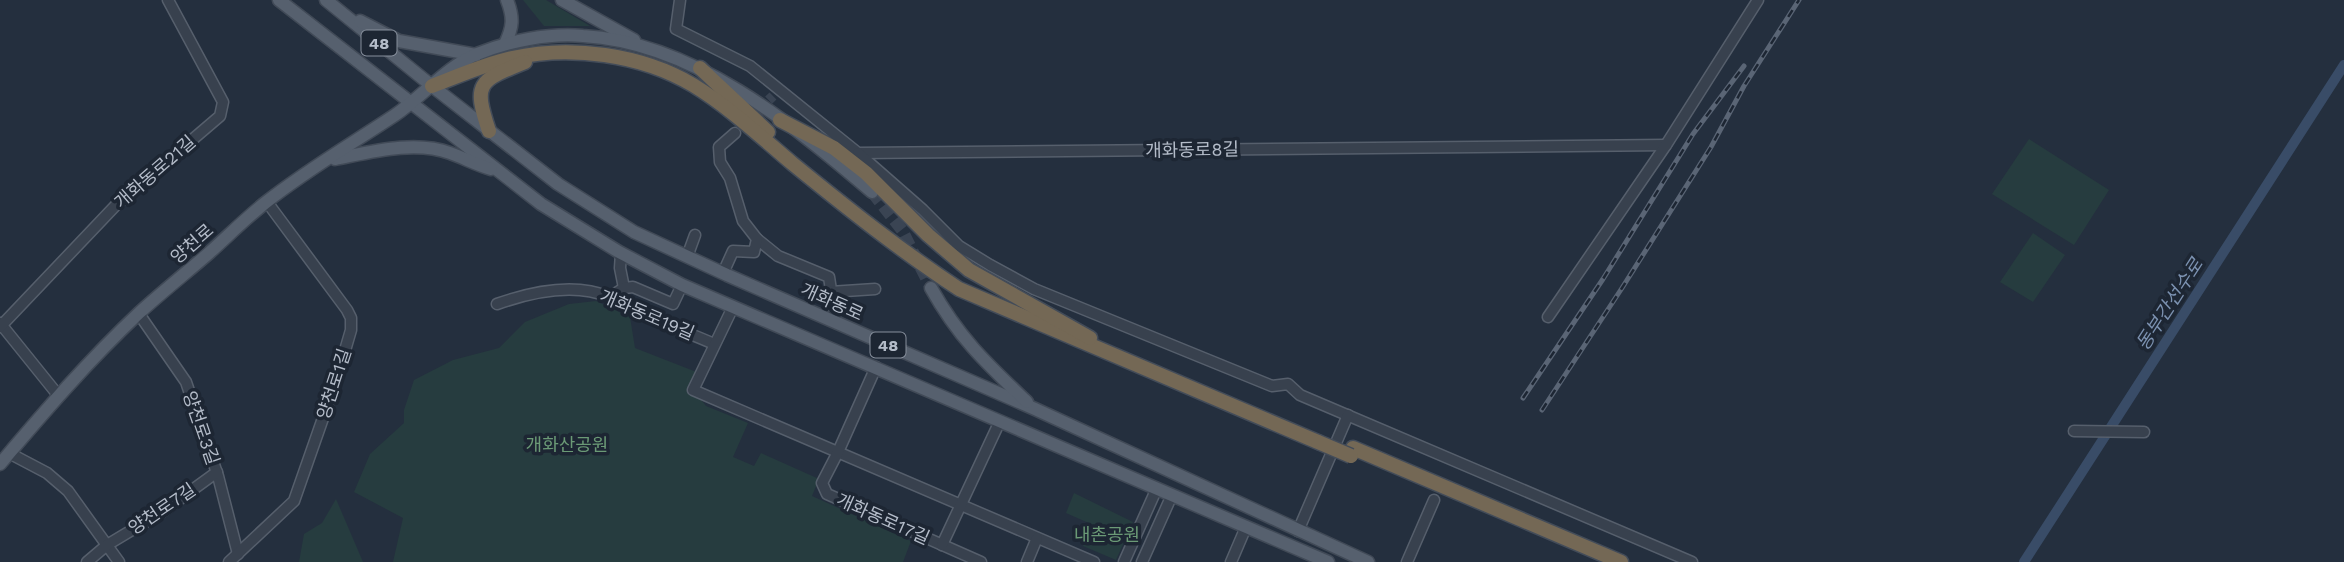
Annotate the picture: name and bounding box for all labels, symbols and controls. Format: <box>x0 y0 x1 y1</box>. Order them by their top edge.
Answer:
road number: 48 <box>362 31 396 56</box>
street label: 개화동로21길 <box>110 131 199 212</box>
street label: 개화동로8길 <box>1145 138 1239 161</box>
street label: 양천로 <box>166 219 217 268</box>
water label: 동부간선수로 <box>2131 253 2208 355</box>
street label: 개화동로 <box>798 278 867 325</box>
street label: 개화동로19길 <box>597 285 698 344</box>
road number: 48 <box>870 332 906 358</box>
street label: 양천로1길 <box>312 346 355 422</box>
street label: 양천로3길 <box>179 388 224 468</box>
park label: 개화산공원 <box>526 434 608 455</box>
street label: 양천로7길 <box>124 479 199 539</box>
street label: 개화동로17길 <box>833 489 933 548</box>
park label: 내촌공원 <box>1074 524 1140 545</box>

